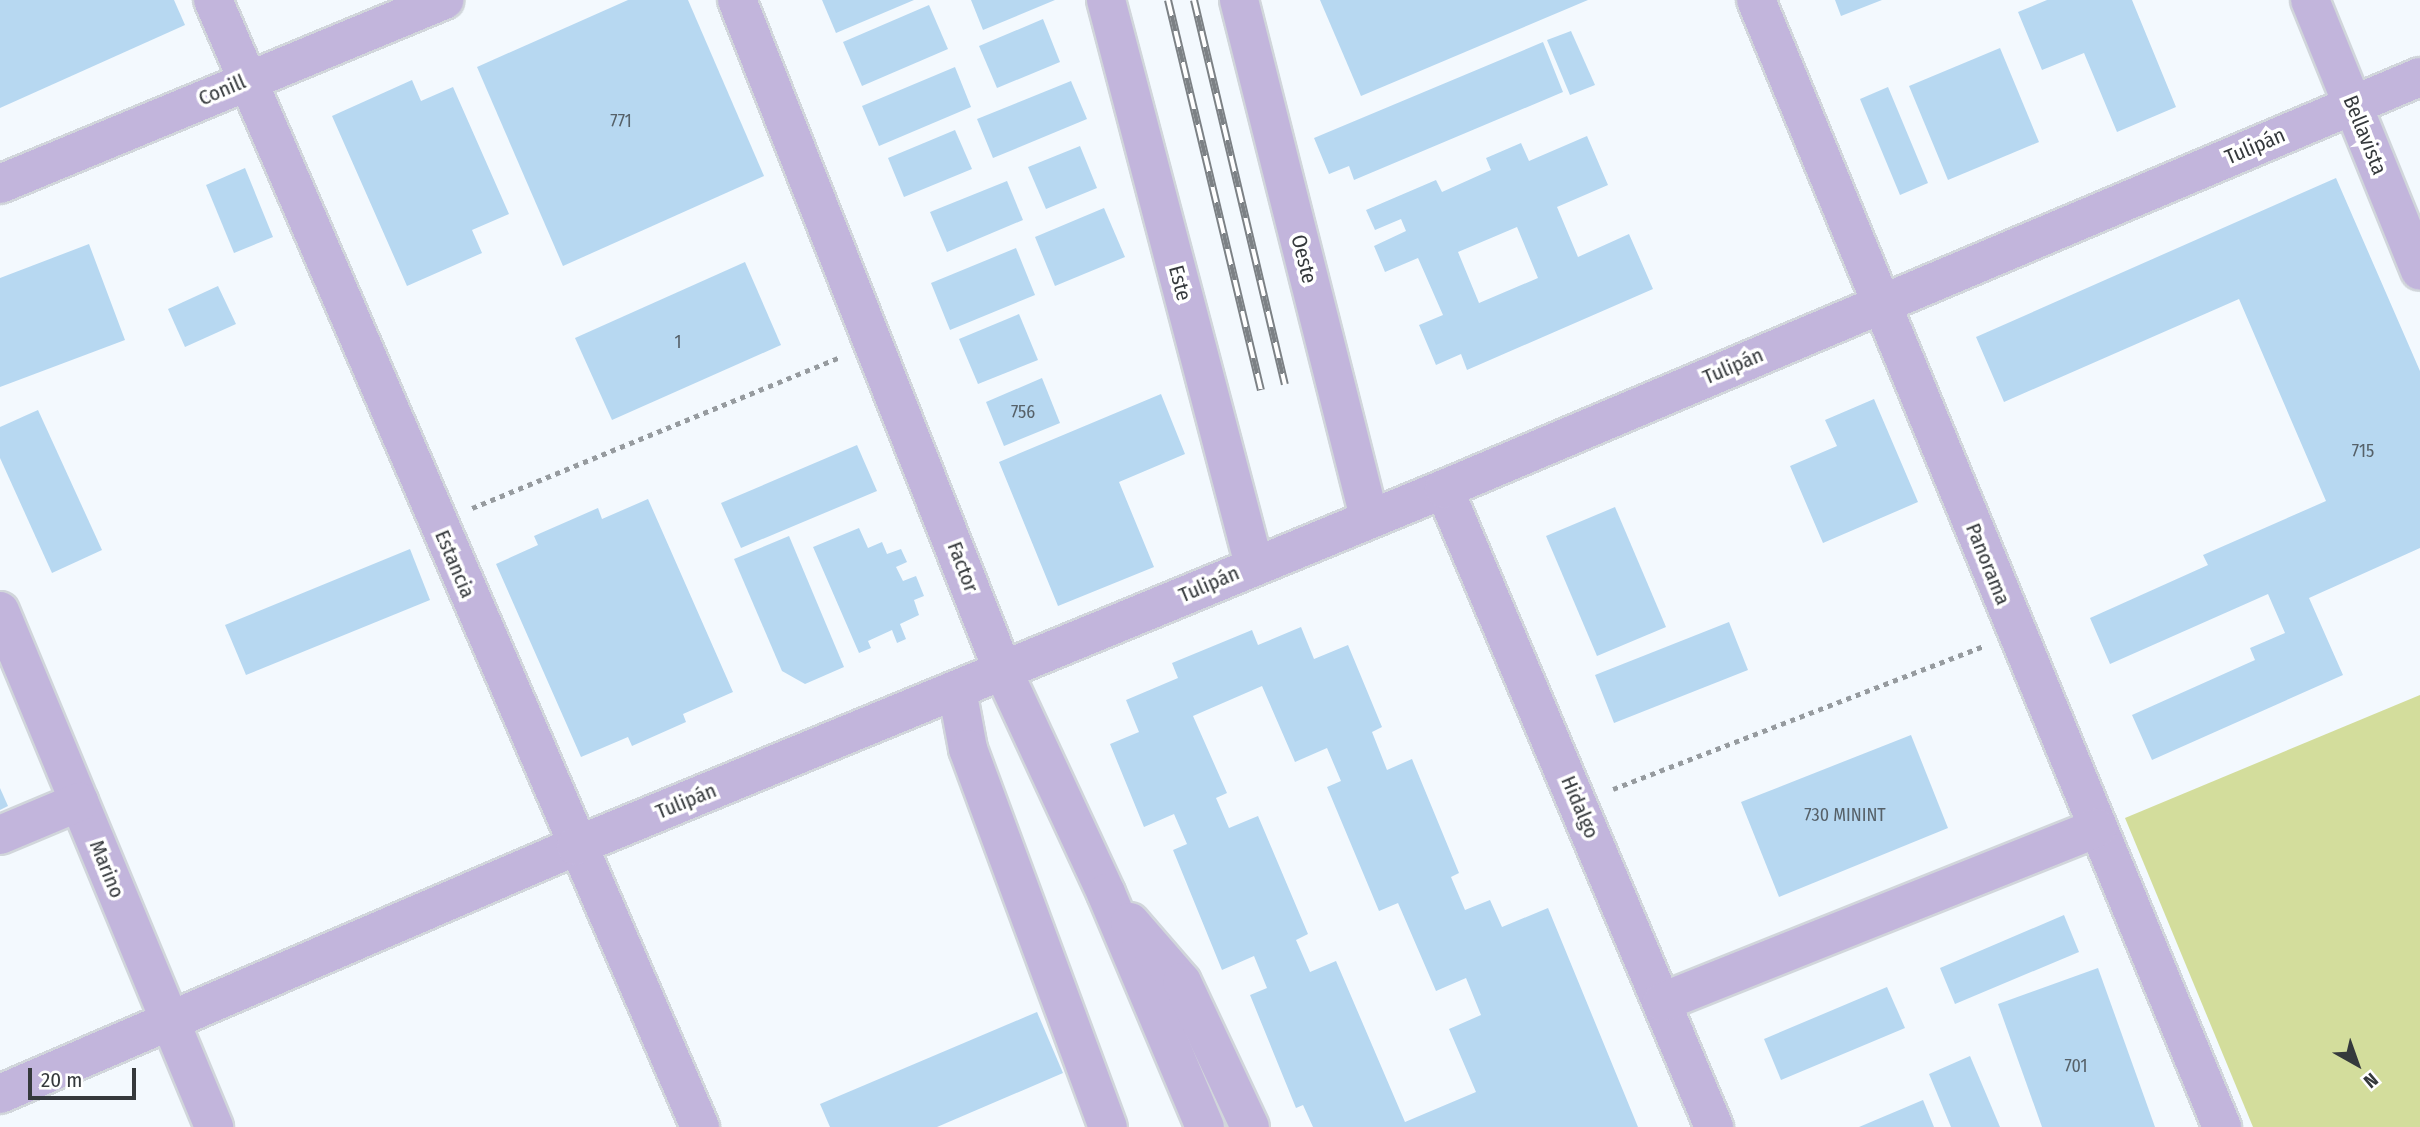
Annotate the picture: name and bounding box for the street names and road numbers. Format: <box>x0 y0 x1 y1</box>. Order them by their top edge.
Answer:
street label: Conill <box>195 69 249 111</box>
street label: Bellavista <box>2338 92 2392 178</box>
street label: Tulipán <box>2221 122 2289 170</box>
street label: Oeste <box>1286 232 1322 286</box>
street label: Este <box>1163 263 1197 303</box>
street label: Tulipán <box>1699 342 1767 390</box>
street label: Panorama <box>1960 520 2016 608</box>
street label: Estancia <box>429 526 481 602</box>
street label: Factor <box>942 538 984 596</box>
street label: Tulipán <box>1175 560 1243 608</box>
street label: Hidalgo <box>1556 772 1604 842</box>
street label: Tulipán <box>652 778 720 824</box>
street label: Marino <box>84 836 130 902</box>

